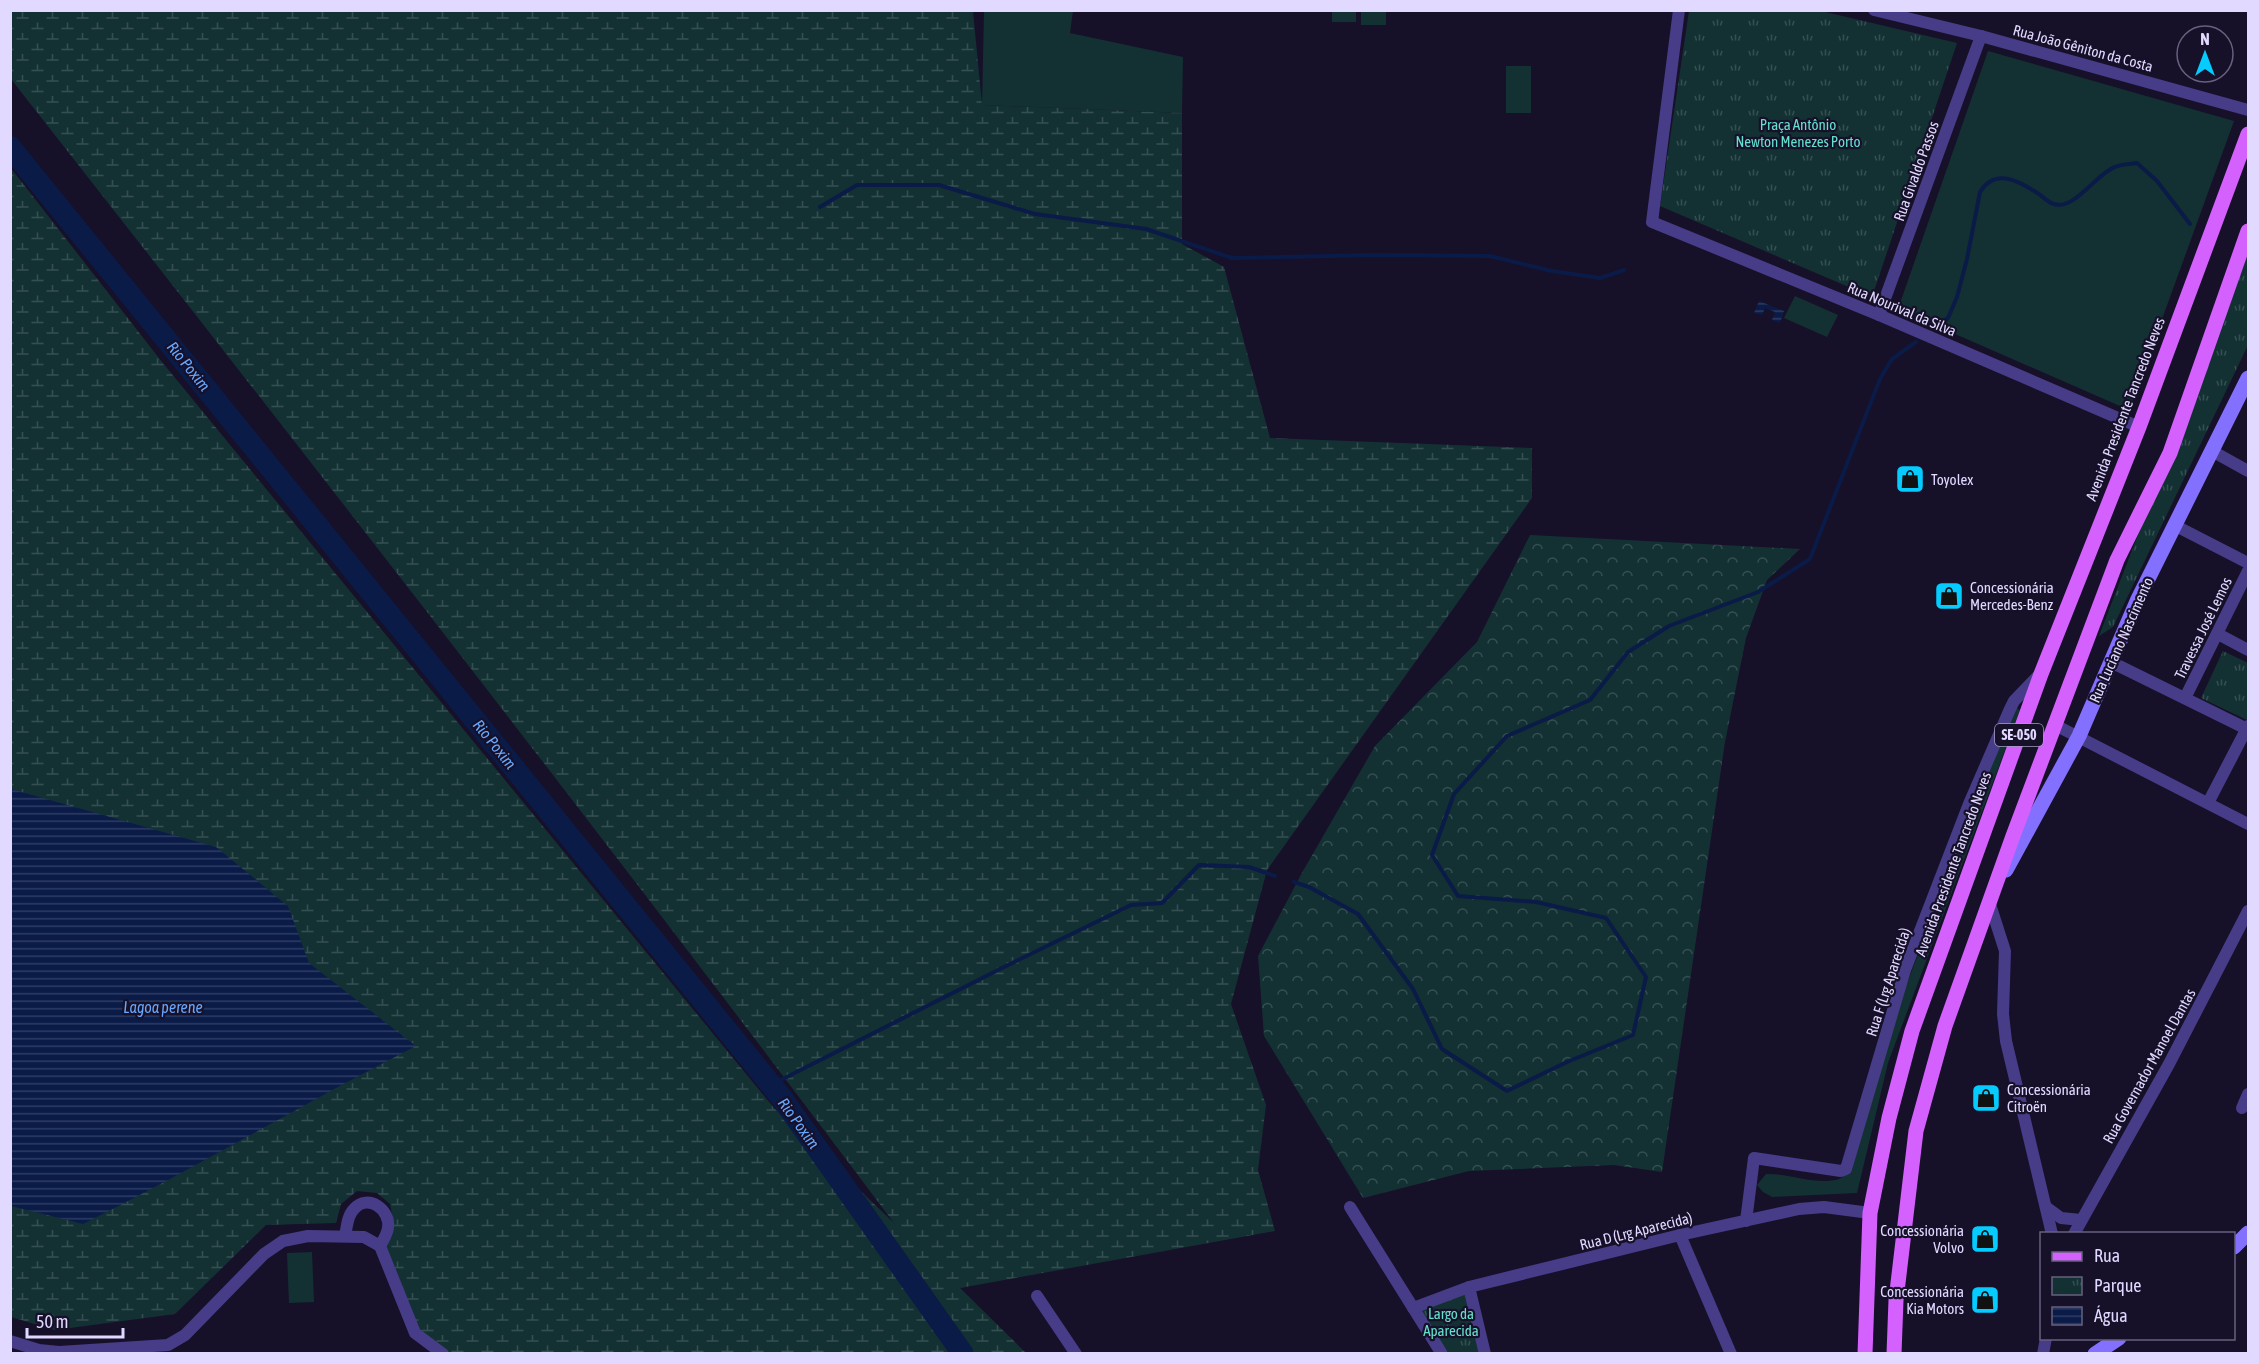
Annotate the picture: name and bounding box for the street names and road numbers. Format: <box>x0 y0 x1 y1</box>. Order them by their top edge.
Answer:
street label: Rua João Gêniton da Costa <box>2011 21 2155 75</box>
street label: Rua Givaldo Passos <box>1890 119 1942 223</box>
street label: Rua Nourival da Silva <box>1845 278 1959 340</box>
street label: Avenida Presidente Tancredo Neves <box>2082 315 2168 503</box>
street label: Travessa José Lemos <box>2171 574 2235 682</box>
street label: Rua Luciano Nascimento <box>2086 575 2156 705</box>
road number: SE-050 <box>1995 724 2043 746</box>
street label: Avenida Presidente Tancredo Neves <box>1912 769 1994 959</box>
street label: Rua F (Lrg Aparecida) <box>1862 926 1914 1038</box>
street label: Rua Governador Manoel Dantas <box>2099 986 2199 1146</box>
street label: Rua D (Lrg Aparecida) <box>1578 1209 1694 1253</box>

